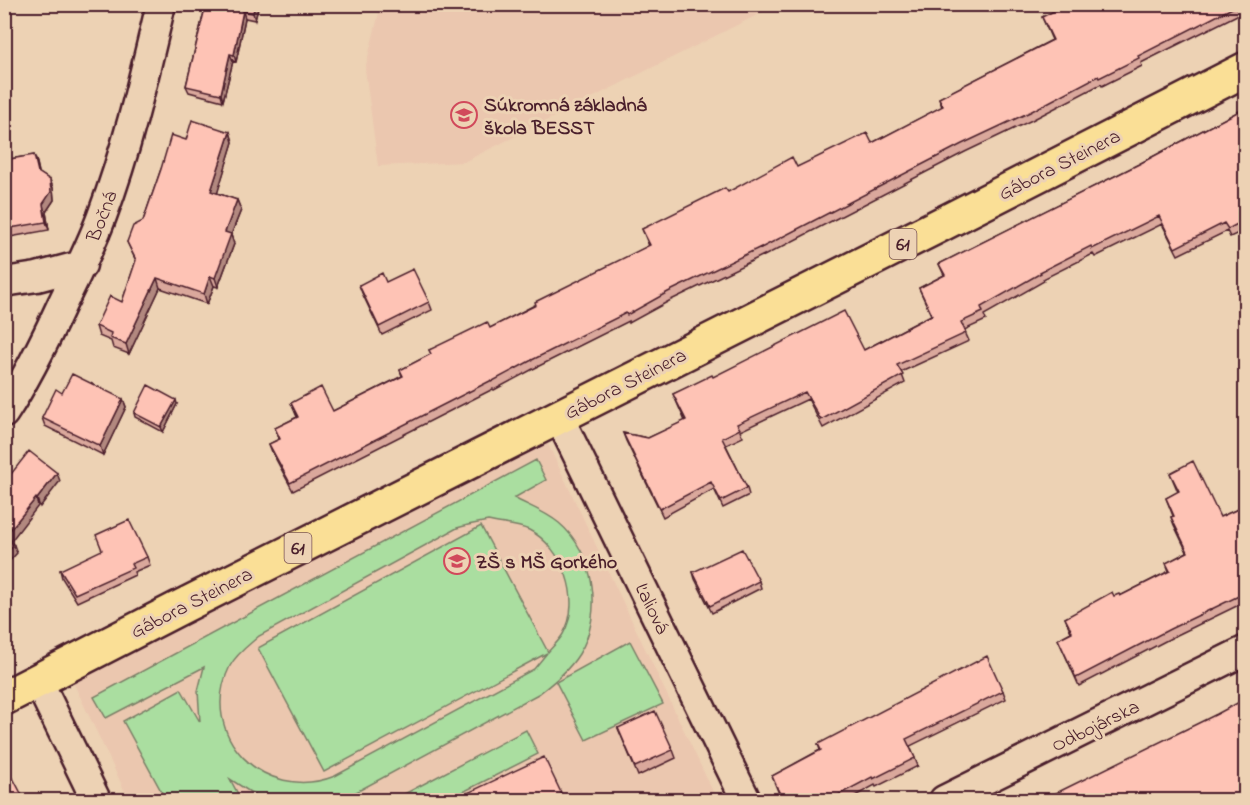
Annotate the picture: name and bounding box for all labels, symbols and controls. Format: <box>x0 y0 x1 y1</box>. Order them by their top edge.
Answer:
place label: Súkromná základná škola BESST <box>484 92 648 144</box>
school or university icon: Súkromná základná škola BESST <box>449 100 479 130</box>
street label: Gábora Steinera <box>994 123 1126 209</box>
street label: Bočná <box>80 187 126 248</box>
road number: 61 <box>890 229 916 259</box>
street label: Gábora Steinera <box>560 342 692 428</box>
road number: 61 <box>284 533 312 563</box>
school or university icon: ZŠ s MŠ Gorkého <box>442 546 472 576</box>
place label: ZŠ s MŠ Gorkého <box>476 549 617 578</box>
street label: Gábora Steinera <box>126 561 258 647</box>
street label: Ľaliová <box>626 579 675 639</box>
street label: Odbojárska <box>1047 693 1145 761</box>

